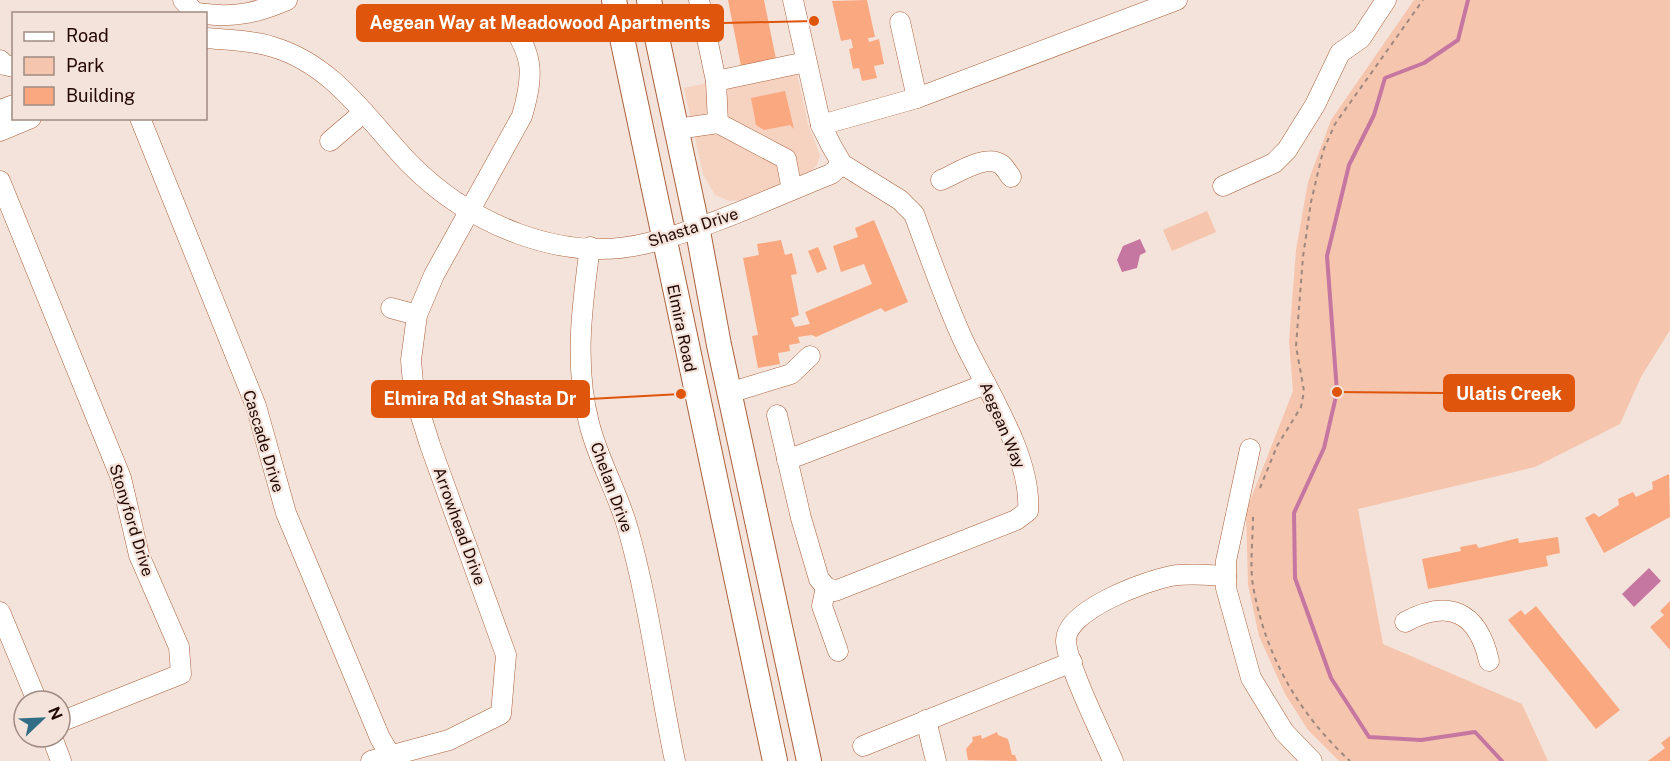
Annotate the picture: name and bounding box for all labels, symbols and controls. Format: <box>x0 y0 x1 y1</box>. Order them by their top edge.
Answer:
callout: Aegean Way at Meadowood Apartments <box>357 5 723 41</box>
legend <box>12 12 207 120</box>
text: Aegean Way at Meadowood Apartments <box>369 12 711 33</box>
text: Road <box>66 25 109 46</box>
text: Park <box>66 55 104 76</box>
text: Building <box>66 85 135 106</box>
street label: Shasta Drive <box>646 204 741 251</box>
street label: Elmira Road <box>663 283 700 374</box>
callout: Ulatis Creek <box>1444 375 1574 411</box>
street label: Aegean Way <box>976 379 1029 472</box>
callout: Elmira Rd at Shasta Dr <box>372 381 589 417</box>
text: Ulatis Creek <box>1456 383 1563 404</box>
street label: Cascade Drive <box>239 388 288 495</box>
text: Elmira Rd at Shasta Dr <box>384 388 577 409</box>
street label: Chelan Drive <box>586 440 637 535</box>
street label: Stonyford Drive <box>105 462 158 579</box>
street label: Arrowhead Drive <box>429 465 490 588</box>
north arrow <box>12 689 72 749</box>
text: N <box>44 704 67 723</box>

